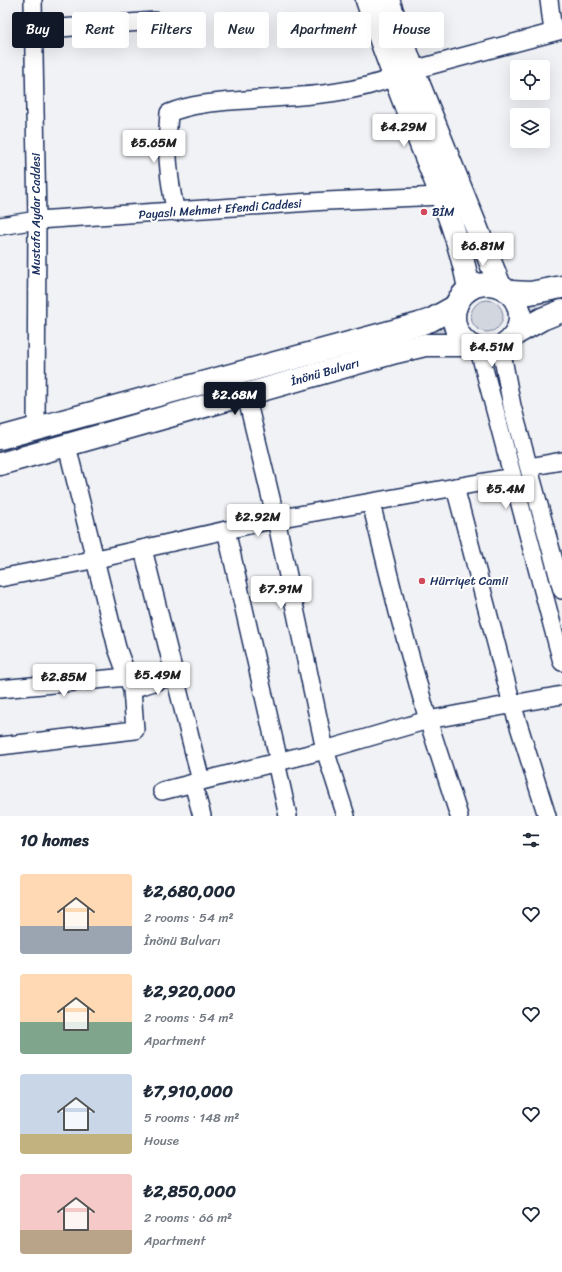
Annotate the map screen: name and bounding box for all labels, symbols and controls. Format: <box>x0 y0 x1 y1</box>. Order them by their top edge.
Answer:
chip: Buy <box>12 12 64 48</box>
chip: Rent <box>72 12 129 48</box>
chip: Filters <box>137 12 206 48</box>
chip: New <box>214 12 269 48</box>
chip: Apartment <box>277 12 371 48</box>
chip: House <box>379 12 444 48</box>
map controls <box>510 60 550 148</box>
button: locate <box>510 60 550 100</box>
button: layers <box>510 108 550 148</box>
pin: ₺4.29M <box>371 114 437 148</box>
text: ₺4.29M <box>381 115 427 138</box>
pin: ₺5.65M <box>121 130 187 164</box>
text: ₺5.65M <box>132 131 176 154</box>
street label: Mustafa Aydar Caddesi <box>25 152 47 275</box>
street label: Payaslı Mehmet Efendi Caddesi <box>138 192 303 226</box>
place label: BİM <box>432 201 455 223</box>
marker: BİM <box>419 207 429 217</box>
pin: ₺6.81M <box>450 233 516 267</box>
text: ₺6.81M <box>462 234 504 257</box>
pin: ₺4.51M <box>459 334 525 368</box>
text: ₺4.51M <box>470 335 514 358</box>
street label: İnönü Bulvarı <box>287 352 362 393</box>
pin: ₺2.68M <box>202 382 268 416</box>
text: ₺2.68M <box>213 383 257 406</box>
pin: ₺5.4M <box>478 476 534 510</box>
text: ₺5.4M <box>487 477 525 500</box>
pin: ₺2.92M <box>225 504 291 538</box>
text: ₺2.92M <box>236 505 280 528</box>
place label: Hürriyet Camii <box>430 570 509 592</box>
pin: ₺7.91M <box>248 576 314 610</box>
marker: Hürriyet Camii <box>417 576 427 586</box>
text: ₺7.91M <box>260 577 302 600</box>
pin: ₺5.49M <box>125 662 191 696</box>
text: ₺5.49M <box>135 663 181 686</box>
pin: ₺2.85M <box>31 664 97 698</box>
text: ₺2.85M <box>42 665 87 688</box>
text: 10 homes <box>20 825 89 855</box>
icon: filters <box>520 829 542 851</box>
text: ₺2,680,000 <box>144 876 235 906</box>
icon: home <box>52 890 100 938</box>
icon: heart <box>520 903 542 925</box>
text: 2 rooms · 54 m² <box>144 906 234 929</box>
text: İnönü Bulvarı <box>144 929 220 952</box>
text: ₺2,920,000 <box>144 976 236 1006</box>
icon: home <box>52 990 100 1038</box>
icon: heart <box>520 1003 542 1025</box>
text: 2 rooms · 54 m² <box>144 1006 234 1029</box>
text: Apartment <box>144 1029 205 1052</box>
text: ₺7,910,000 <box>144 1076 233 1106</box>
icon: home <box>52 1090 100 1138</box>
icon: heart <box>520 1103 542 1125</box>
text: 5 rooms · 148 m² <box>144 1106 239 1129</box>
text: House <box>144 1129 179 1152</box>
text: ₺2,850,000 <box>144 1176 236 1206</box>
icon: home <box>52 1190 100 1238</box>
icon: heart <box>520 1203 542 1225</box>
text: 2 rooms · 66 m² <box>144 1206 232 1229</box>
text: Apartment <box>144 1229 205 1252</box>

